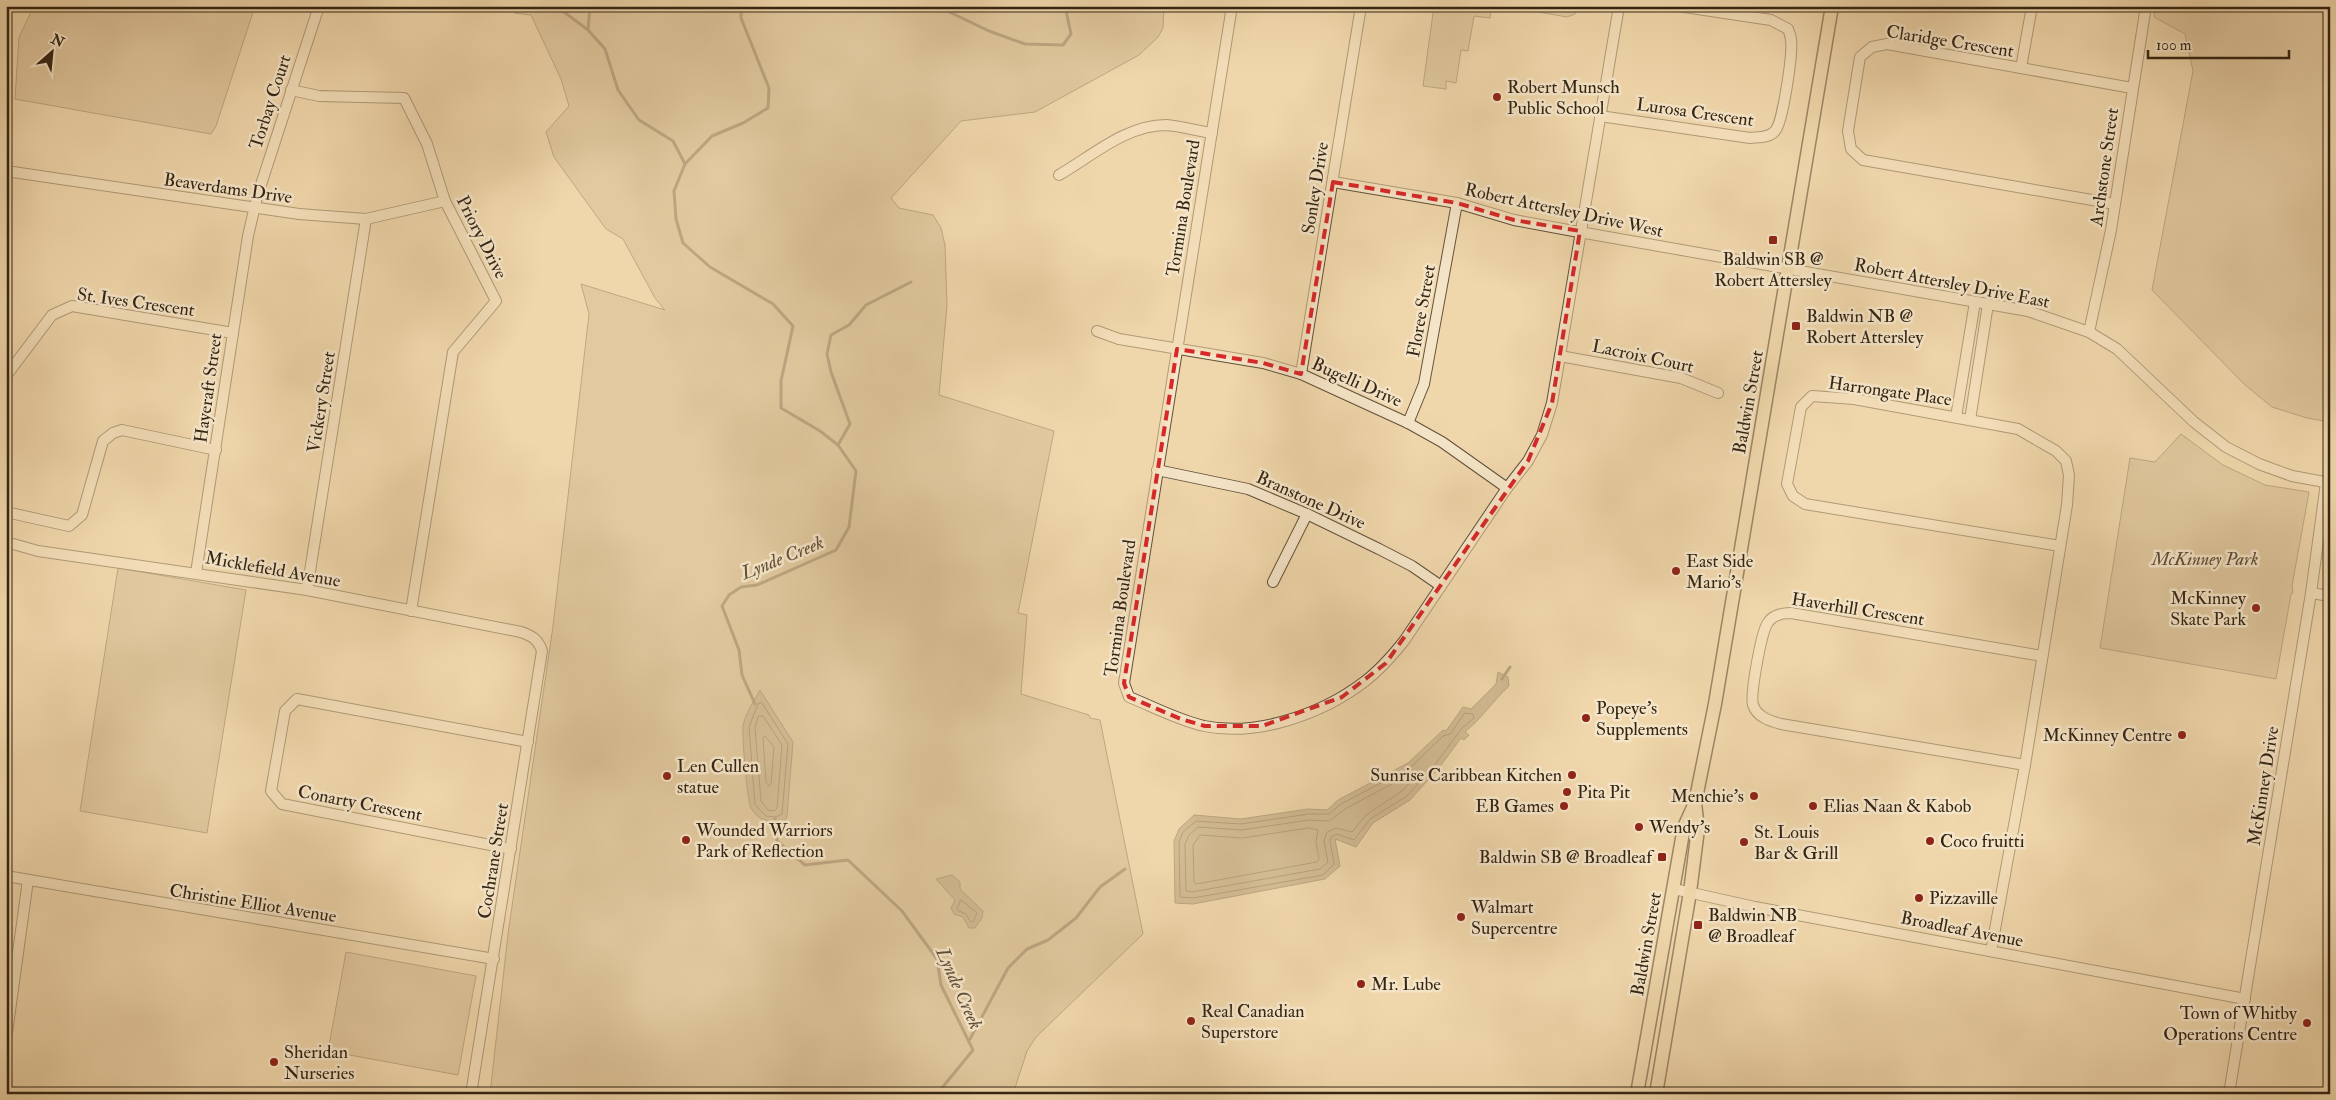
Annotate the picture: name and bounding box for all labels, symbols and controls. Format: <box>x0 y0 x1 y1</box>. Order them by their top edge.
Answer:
street label: Claridge Crescent <box>1885 20 2015 63</box>
north arrow <box>28 28 78 78</box>
scale bar <box>2148 28 2290 60</box>
text: N <box>47 30 68 51</box>
text: 100 m <box>2156 36 2192 55</box>
street label: Torbay Court <box>244 52 297 152</box>
place label: Robert Munsch Public School <box>1507 76 1620 120</box>
marker: Robert Munsch Public School <box>1491 91 1503 103</box>
street label: Lurosa Crescent <box>1635 93 1755 132</box>
street label: Archstone Street <box>2085 106 2124 229</box>
street label: Tormina Boulevard <box>1161 138 1206 278</box>
street label: Sonley Drive <box>1297 140 1334 236</box>
street label: Beaverdams Drive <box>162 168 294 209</box>
street label: Robert Attersley Drive West <box>1462 178 1665 243</box>
street label: Priory Drive <box>451 192 512 283</box>
marker: Baldwin SB @ Robert Attersley <box>1767 234 1779 246</box>
place label: Baldwin SB @ Robert Attersley <box>1714 248 1833 292</box>
street label: Robert Attersley Drive East <box>1852 253 2052 314</box>
street label: Floree Street <box>1402 263 1441 359</box>
street label: St. Ives Crescent <box>76 283 196 322</box>
place label: Baldwin NB @ Robert Attersley <box>1806 305 1925 349</box>
marker: Baldwin NB @ Robert Attersley <box>1790 320 1802 332</box>
street label: Hayeraft Street <box>189 332 228 444</box>
street label: Lacroix Court <box>1590 335 1696 379</box>
street label: Baldwin Street <box>1728 348 1769 456</box>
street label: Vickery Street <box>302 350 341 454</box>
street label: Bugelli Drive <box>1308 352 1406 413</box>
street label: Harrongate Place <box>1827 371 1953 412</box>
street label: Branstone Drive <box>1252 466 1370 535</box>
water label: Lynde Creek <box>736 530 827 586</box>
street label: Tormina Boulevard <box>1100 538 1142 678</box>
street label: Micklefield Avenue <box>204 546 343 593</box>
park label: McKinney Park <box>2151 548 2258 571</box>
place label: East Side Mario's <box>1686 550 1754 594</box>
marker: East Side Mario's <box>1670 565 1682 577</box>
place label: McKinney Skate Park <box>2170 587 2247 631</box>
street label: Haverhill Crescent <box>1790 588 1926 631</box>
marker: McKinney Skate Park <box>2250 602 2262 614</box>
place label: Popeye's Supplements <box>1596 697 1688 741</box>
marker: Popeye's Supplements <box>1580 712 1592 724</box>
place label: McKinney Centre <box>2043 724 2172 747</box>
street label: McKinney Drive <box>2243 724 2284 847</box>
marker: McKinney Centre <box>2176 729 2188 741</box>
place label: Len Cullen statue <box>677 755 759 799</box>
place label: Sunrise Caribbean Kitchen <box>1370 764 1562 787</box>
marker: Sunrise Caribbean Kitchen <box>1566 769 1578 781</box>
marker: Len Cullen statue <box>661 770 673 782</box>
street label: Conarty Crescent <box>296 780 424 827</box>
place label: Pita Pit <box>1577 781 1630 804</box>
place label: Menchie's <box>1671 785 1744 808</box>
marker: Pita Pit <box>1561 786 1573 798</box>
marker: Menchie's <box>1748 790 1760 802</box>
place label: EB Games <box>1475 795 1554 818</box>
place label: Elias Naan & Kabob <box>1823 795 1972 818</box>
marker: EB Games <box>1558 800 1570 812</box>
marker: Elias Naan & Kabob <box>1807 800 1819 812</box>
street label: Cochrane Street <box>473 802 514 920</box>
place label: Wendy's <box>1648 816 1710 839</box>
place label: Wounded Warriors Park of Reflection <box>695 819 833 863</box>
marker: Wendy's <box>1633 821 1645 833</box>
place label: St. Louis Bar & Grill <box>1754 821 1839 865</box>
place label: Coco fruitti <box>1940 830 2025 853</box>
marker: Wounded Warriors Park of Reflection <box>680 834 692 846</box>
marker: Coco fruitti <box>1924 835 1936 847</box>
marker: St. Louis Bar & Grill <box>1738 836 1750 848</box>
place label: Baldwin SB @ Broadleaf <box>1479 846 1655 869</box>
marker: Baldwin SB @ Broadleaf <box>1656 851 1668 863</box>
street label: Christine Elliot Avenue <box>168 879 339 928</box>
place label: Pizzaville <box>1929 887 1998 910</box>
street label: Baldwin Street <box>1626 890 1667 998</box>
marker: Pizzaville <box>1913 892 1925 904</box>
place label: Walmart Supercentre <box>1470 896 1558 940</box>
place label: Baldwin NB @ Broadleaf <box>1708 904 1797 948</box>
street label: Broadleaf Avenue <box>1899 906 2026 953</box>
marker: Walmart Supercentre <box>1455 911 1467 923</box>
marker: Baldwin NB @ Broadleaf <box>1692 919 1704 931</box>
water label: Lynde Creek <box>930 943 988 1033</box>
place label: Mr. Lube <box>1371 973 1441 996</box>
marker: Mr. Lube <box>1355 978 1367 990</box>
place label: Real Canadian Superstore <box>1201 1000 1305 1044</box>
place label: Town of Whitby Operations Centre <box>2163 1002 2298 1046</box>
marker: Real Canadian Superstore <box>1185 1015 1197 1027</box>
marker: Town of Whitby Operations Centre <box>2301 1017 2313 1029</box>
place label: Sheridan Nurseries <box>284 1041 355 1085</box>
marker: Sheridan Nurseries <box>268 1056 280 1068</box>

